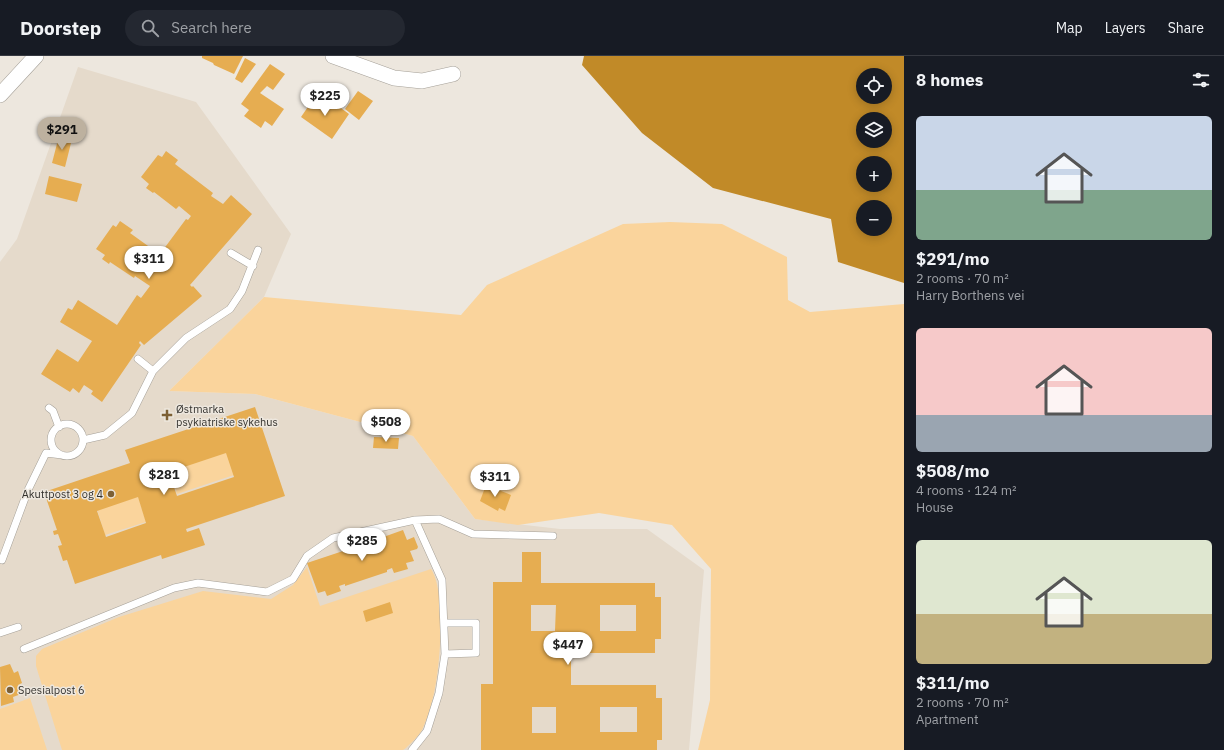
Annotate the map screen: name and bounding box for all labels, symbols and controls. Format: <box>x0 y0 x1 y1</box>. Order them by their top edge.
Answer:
search box <box>125 10 405 46</box>
text: Doorstep <box>20 16 101 40</box>
icon: search <box>139 17 161 39</box>
text: Search here <box>171 18 252 37</box>
text: Map <box>1056 19 1083 37</box>
text: Layers <box>1105 19 1146 37</box>
text: Share <box>1168 19 1204 37</box>
map controls <box>856 68 892 236</box>
button: locate <box>856 68 892 104</box>
text: 8 homes <box>916 69 983 91</box>
icon: filters <box>1190 69 1212 91</box>
pin: $225 <box>301 83 349 117</box>
text: $225 <box>309 87 341 104</box>
button: layers <box>856 112 892 148</box>
pin: $291 <box>38 117 86 151</box>
text: $291 <box>46 121 78 138</box>
icon: home <box>1028 142 1100 214</box>
button: + <box>856 156 892 192</box>
button: − <box>856 200 892 236</box>
pin: $311 <box>125 246 173 280</box>
text: $291/mo <box>916 248 989 270</box>
text: $311 <box>133 250 165 267</box>
text: 2 rooms · 70 m² <box>916 270 1009 287</box>
text: Harry Borthens vei <box>916 287 1025 304</box>
icon: home <box>1028 354 1100 426</box>
place label: Østmarka psykiatriske sykehus <box>176 402 278 429</box>
marker: Østmarka psykiatriske sykehus <box>161 409 173 421</box>
pin: $508 <box>362 409 410 443</box>
text: $508 <box>370 413 402 430</box>
text: $508/mo <box>916 460 989 482</box>
pin: $281 <box>140 462 188 496</box>
pin: $311 <box>471 464 519 498</box>
text: $281 <box>148 466 180 483</box>
text: $311 <box>479 468 511 485</box>
text: 4 rooms · 124 m² <box>916 482 1017 499</box>
place label: Akuttpost 3 og 4 <box>22 487 103 501</box>
marker: Akuttpost 3 og 4 <box>106 489 116 499</box>
text: House <box>916 499 953 516</box>
pin: $285 <box>338 528 386 562</box>
text: $285 <box>346 532 378 549</box>
icon: home <box>1028 566 1100 638</box>
pin: $447 <box>544 632 592 666</box>
text: $447 <box>552 636 584 653</box>
text: $311/mo <box>916 672 989 694</box>
place label: Spesialpost 6 <box>18 683 85 697</box>
marker: Spesialpost 6 <box>5 685 15 695</box>
text: 2 rooms · 70 m² <box>916 694 1009 711</box>
text: Apartment <box>916 711 979 728</box>

